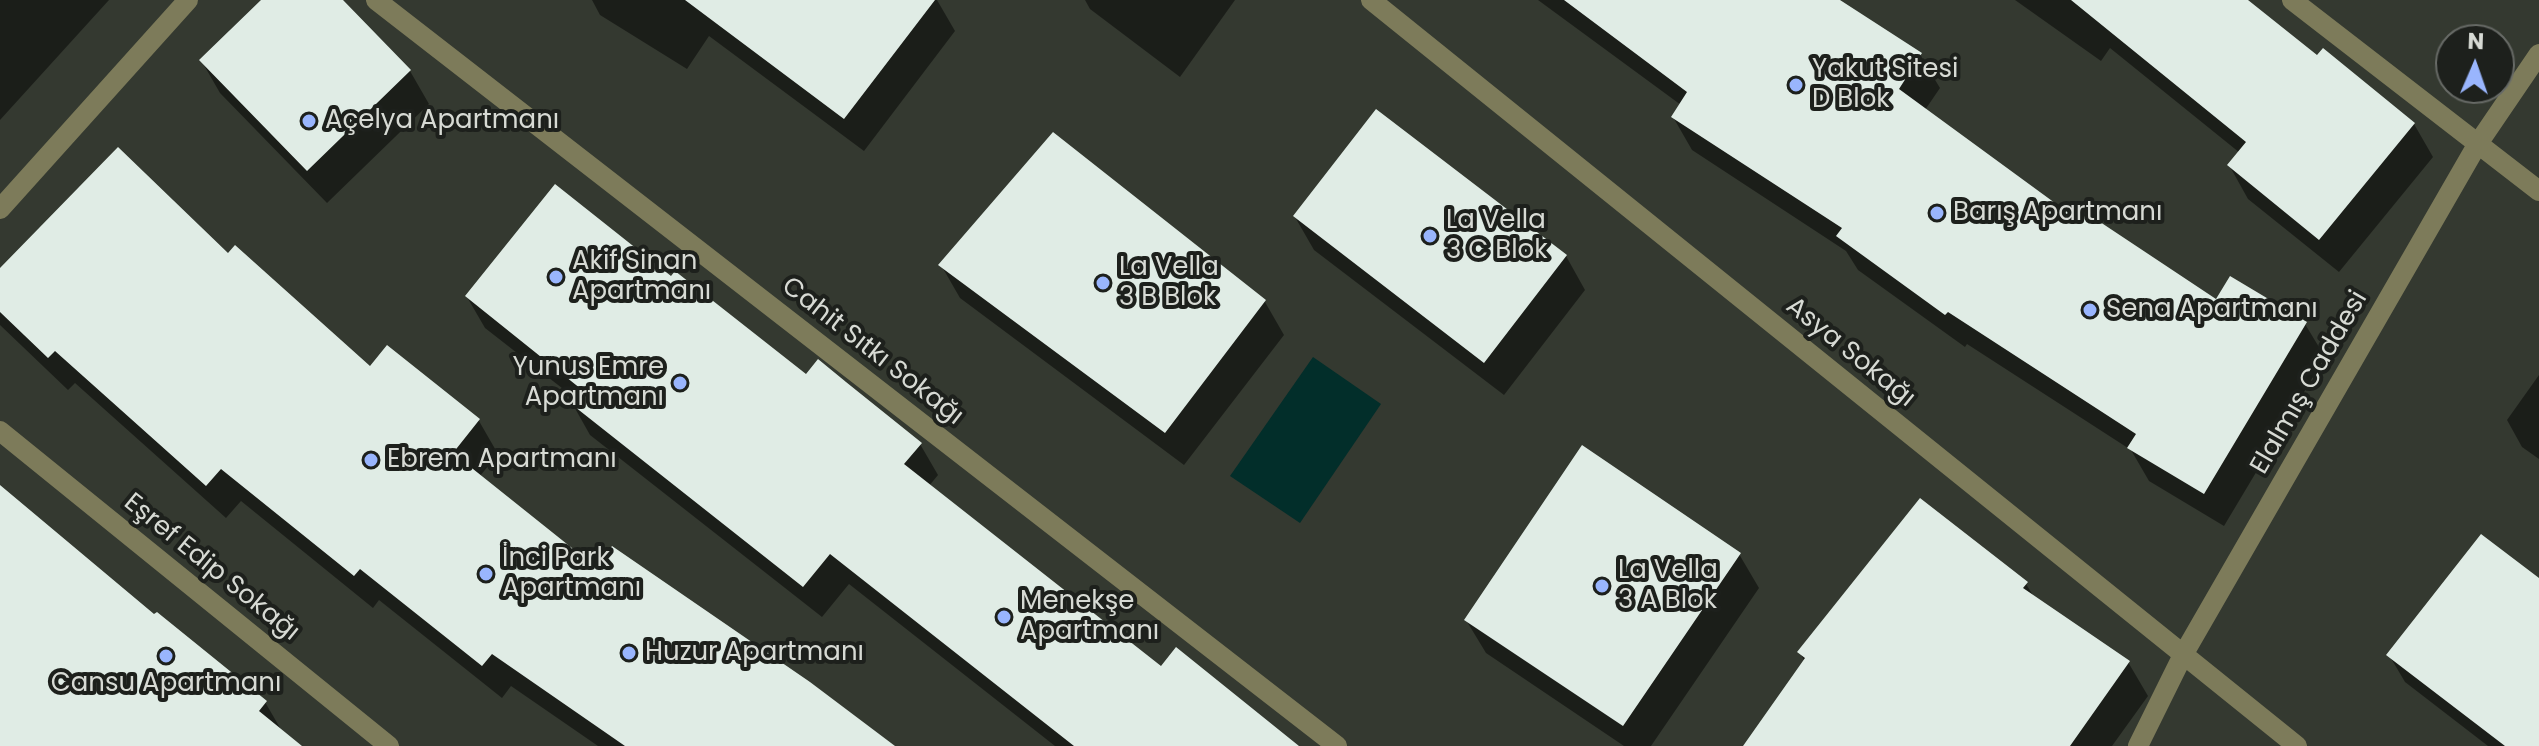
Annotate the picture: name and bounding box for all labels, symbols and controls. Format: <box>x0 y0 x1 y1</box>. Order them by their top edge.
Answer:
north arrow <box>2435 24 2515 104</box>
text: N <box>2467 26 2485 57</box>
place label: Yakut Sitesi D Blok <box>1812 54 1958 116</box>
marker: Yakut Sitesi D Blok <box>1787 76 1805 94</box>
place label: Açelya Apartmanı <box>325 105 559 137</box>
marker: Açelya Apartmanı <box>300 112 318 130</box>
place label: Barış Apartmanı <box>1953 197 2162 229</box>
marker: Barış Apartmanı <box>1928 204 1946 222</box>
place label: La Vella 3 C Blok <box>1446 205 1548 266</box>
marker: La Vella 3 C Blok <box>1421 227 1439 245</box>
place label: Akif Sinan Apartmanı <box>572 246 711 308</box>
place label: La Vella 3 B Blok <box>1119 252 1219 314</box>
marker: Akif Sinan Apartmanı <box>547 268 565 286</box>
street label: Cahit Sıtkı Sokağı <box>775 271 969 433</box>
marker: La Vella 3 B Blok <box>1094 274 1112 292</box>
street label: Elalmış Caddesi <box>2245 286 2375 480</box>
street label: Asya Sokağı <box>1779 291 1921 415</box>
place label: Sena Apartmanı <box>2106 294 2318 326</box>
marker: Sena Apartmanı <box>2081 301 2099 319</box>
place label: Yunus Emre Apartmanı <box>512 352 664 414</box>
marker: Yunus Emre Apartmanı <box>671 374 689 392</box>
place label: Ebrem Apartmanı <box>387 444 617 476</box>
marker: Ebrem Apartmanı <box>362 451 380 469</box>
street label: Eşref Edip Sokağı <box>117 488 305 648</box>
place label: İnci Park Apartmanı <box>502 543 641 604</box>
place label: La Vella 3 A Blok <box>1618 555 1718 616</box>
marker: İnci Park Apartmanı <box>477 565 495 583</box>
marker: La Vella 3 A Blok <box>1593 577 1611 595</box>
place label: Menekşe Apartmanı <box>1020 586 1159 648</box>
marker: Menekşe Apartmanı <box>995 608 1013 626</box>
place label: Huzur Apartmanı <box>645 637 864 669</box>
marker: Huzur Apartmanı <box>620 644 638 662</box>
marker: Cansu Apartmanı <box>157 647 175 665</box>
place label: Cansu Apartmanı <box>51 668 281 700</box>

